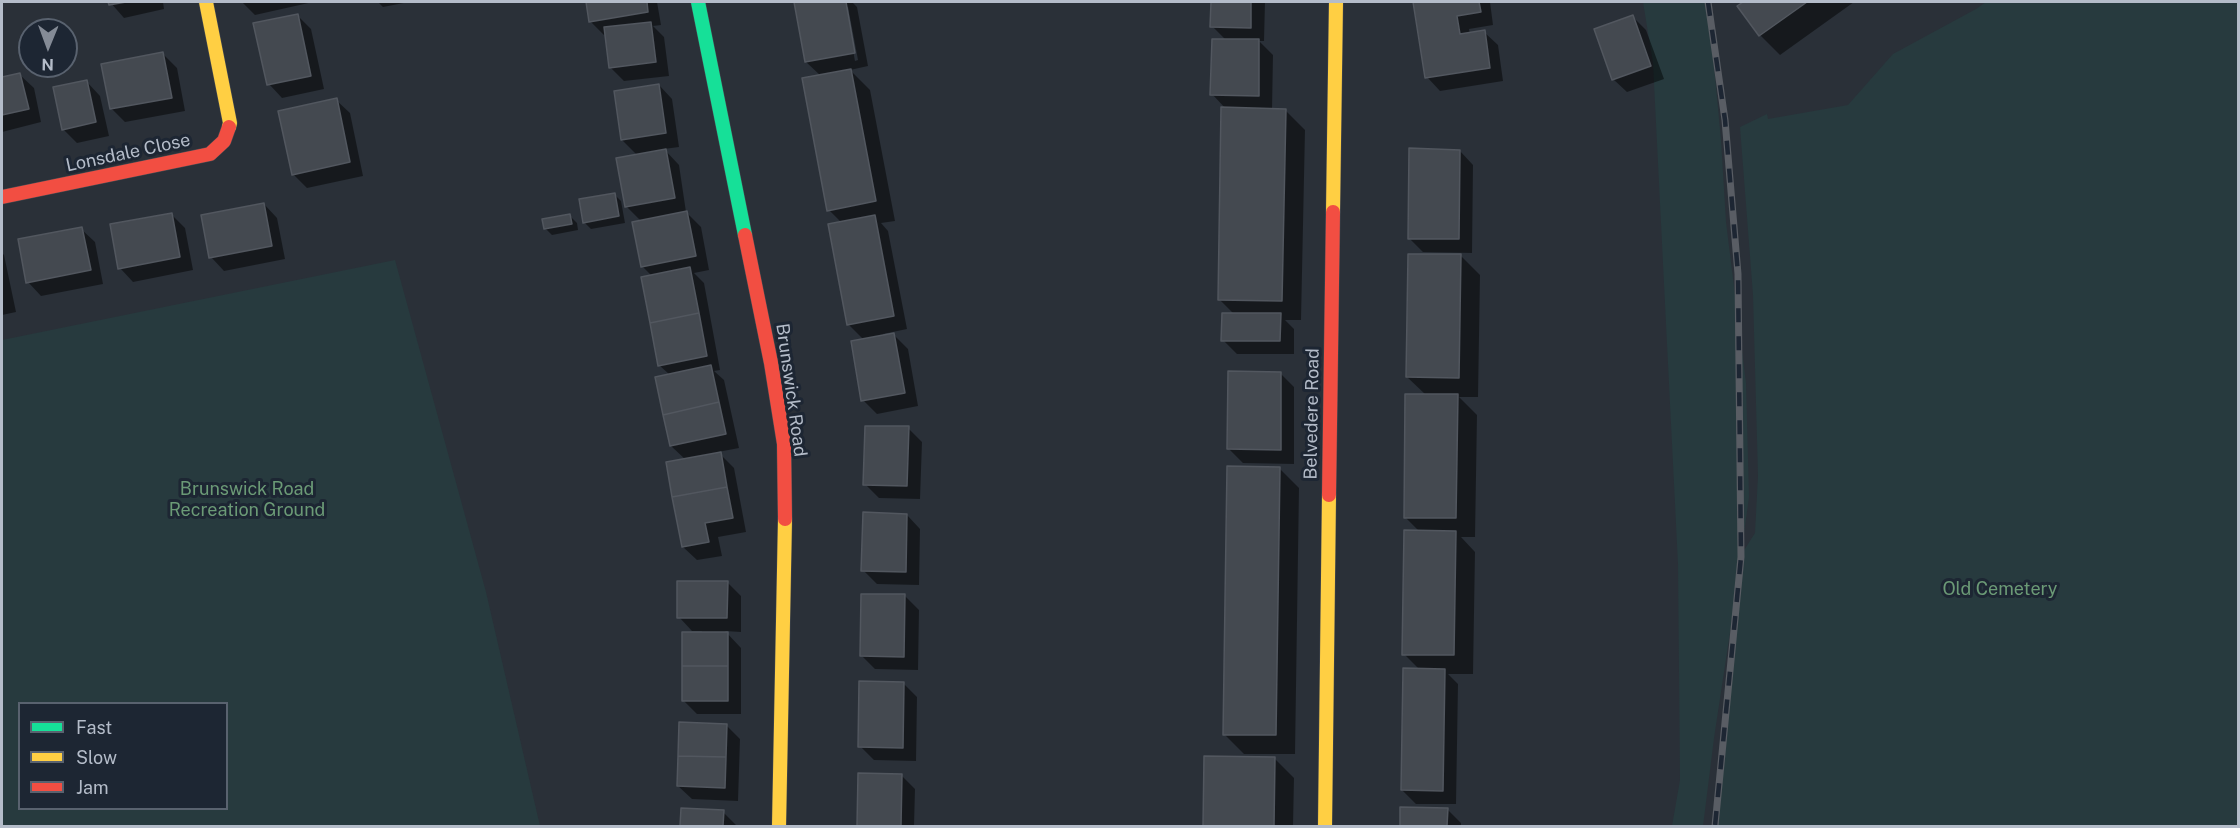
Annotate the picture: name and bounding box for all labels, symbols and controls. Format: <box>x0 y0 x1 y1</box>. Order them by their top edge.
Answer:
north arrow <box>18 18 78 78</box>
text: N <box>41 55 54 74</box>
street label: Lonsdale Close <box>64 129 192 177</box>
street label: Brunswick Road <box>771 322 811 458</box>
street label: Belvedere Road <box>1300 348 1324 480</box>
park label: Brunswick Road Recreation Ground <box>169 478 325 520</box>
park label: Old Cemetery <box>1943 578 2057 600</box>
legend <box>18 702 228 810</box>
text: Fast <box>76 717 112 738</box>
text: Slow <box>76 747 117 768</box>
text: Jam <box>76 777 109 798</box>

